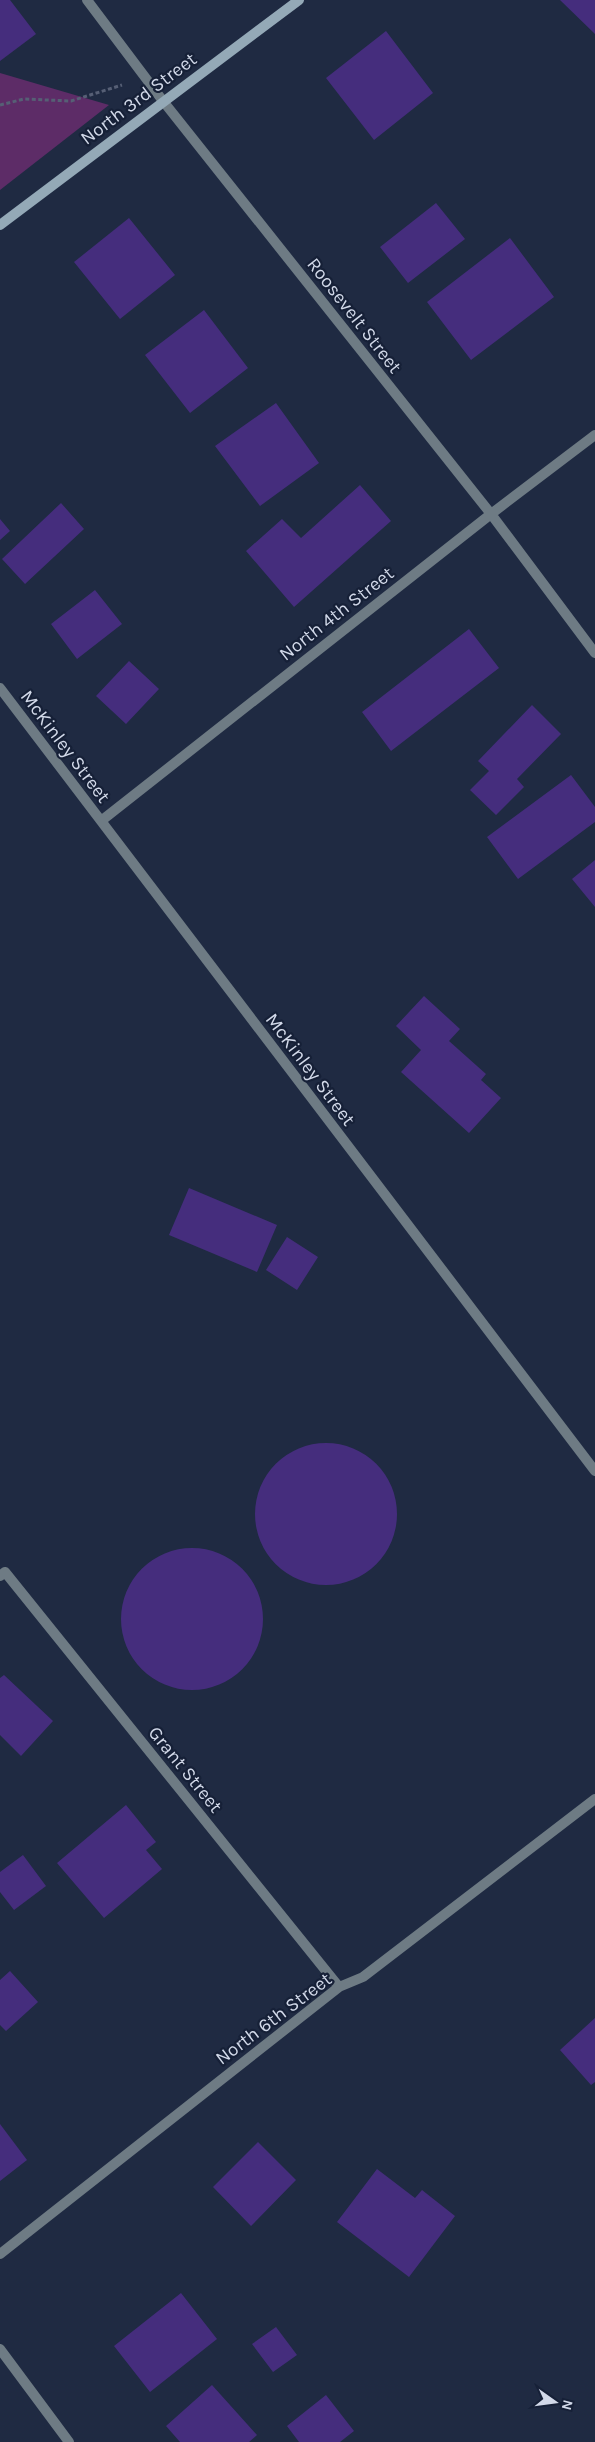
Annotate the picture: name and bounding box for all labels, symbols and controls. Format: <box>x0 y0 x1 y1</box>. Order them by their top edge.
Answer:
street label: North 3rd Street <box>76 48 201 150</box>
street label: Roosevelt Street <box>302 253 406 378</box>
street label: North 4th Street <box>275 562 398 665</box>
street label: McKinley Street <box>16 686 115 807</box>
street label: McKinley Street <box>261 1009 360 1130</box>
street label: Grant Street <box>144 1722 227 1817</box>
street label: North 6th Street <box>211 1968 336 2070</box>
north arrow <box>530 2377 580 2427</box>
text: N <box>558 2398 577 2412</box>

